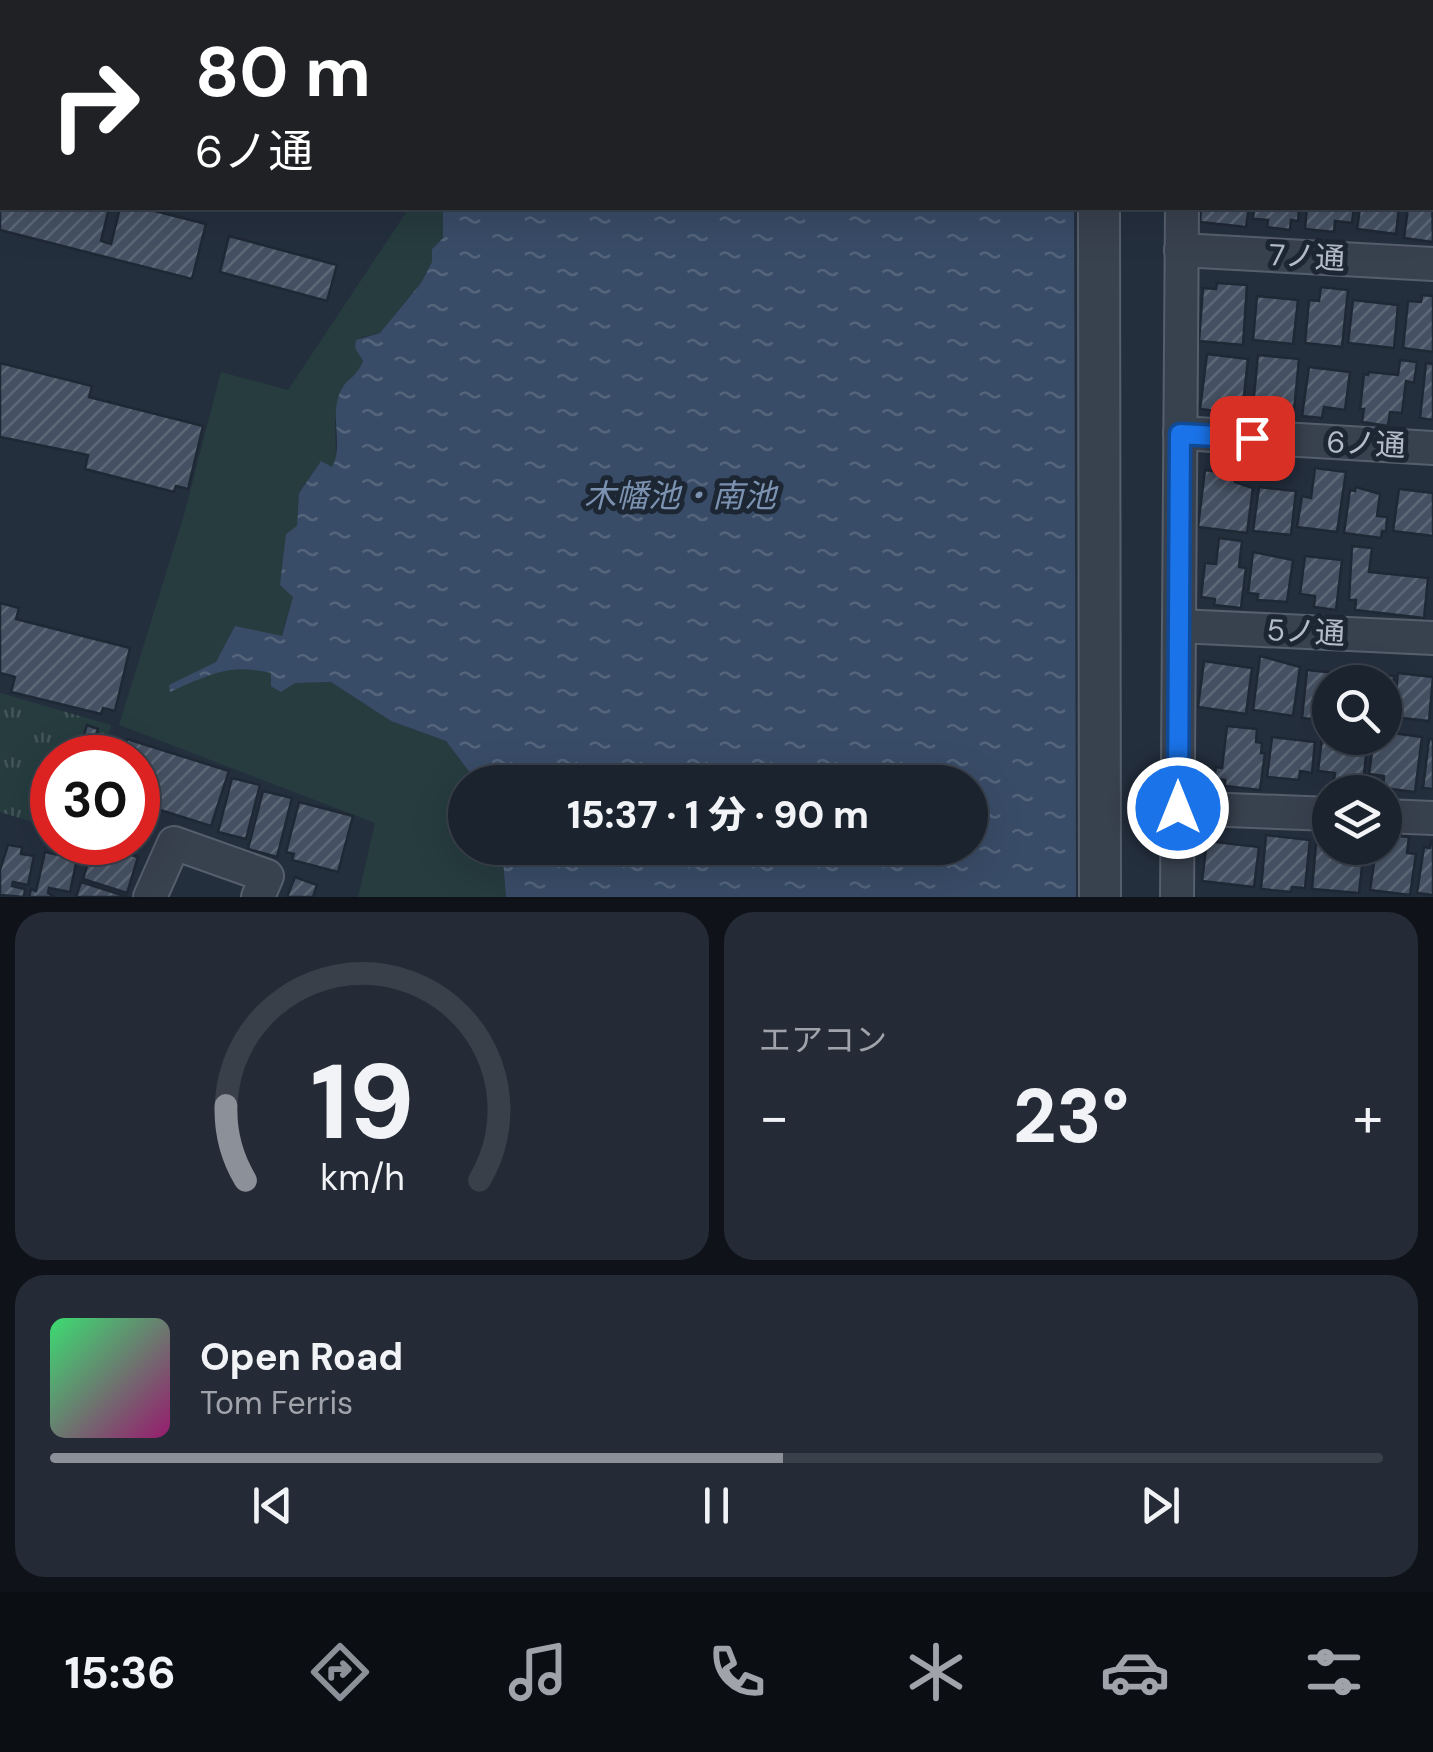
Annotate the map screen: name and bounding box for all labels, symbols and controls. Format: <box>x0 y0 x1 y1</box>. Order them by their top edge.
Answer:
text: 80 m <box>195 27 371 118</box>
icon: right <box>30 40 160 170</box>
text: 6ノ通 <box>195 122 313 181</box>
street label: 7ノ通 <box>1268 235 1346 278</box>
pin <box>1210 396 1295 481</box>
icon: arrive <box>1225 411 1280 466</box>
street label: 6ノ通 <box>1326 422 1406 465</box>
water label: 木幡池・南池 <box>584 475 779 517</box>
street label: 5ノ通 <box>1266 610 1346 653</box>
map controls <box>1312 665 1402 865</box>
button: search <box>1312 665 1402 755</box>
speed limit sign: 30 <box>30 735 160 865</box>
position arrow <box>1126 756 1230 860</box>
button: layers <box>1312 775 1402 865</box>
text: 15:37 · 1 分 · 90 m <box>567 790 869 840</box>
text: エアコン <box>759 1019 887 1061</box>
text: 19 <box>310 1035 414 1170</box>
text: 23° <box>1013 1068 1129 1165</box>
text: − <box>759 1081 789 1153</box>
text: + <box>1353 1081 1383 1153</box>
text: km/h <box>320 1155 404 1201</box>
text: Open Road <box>200 1332 403 1382</box>
text: Tom Ferris <box>200 1382 353 1424</box>
icon: previous <box>245 1478 300 1533</box>
icon: pause <box>689 1478 744 1533</box>
icon: next <box>1133 1478 1188 1533</box>
icon: directions <box>305 1637 375 1707</box>
icon: music <box>503 1637 573 1707</box>
icon: phone <box>702 1637 772 1707</box>
icon: climate <box>901 1637 971 1707</box>
icon: car <box>1100 1637 1170 1707</box>
icon: filters <box>1299 1637 1369 1707</box>
text: 15:36 <box>64 1643 176 1702</box>

